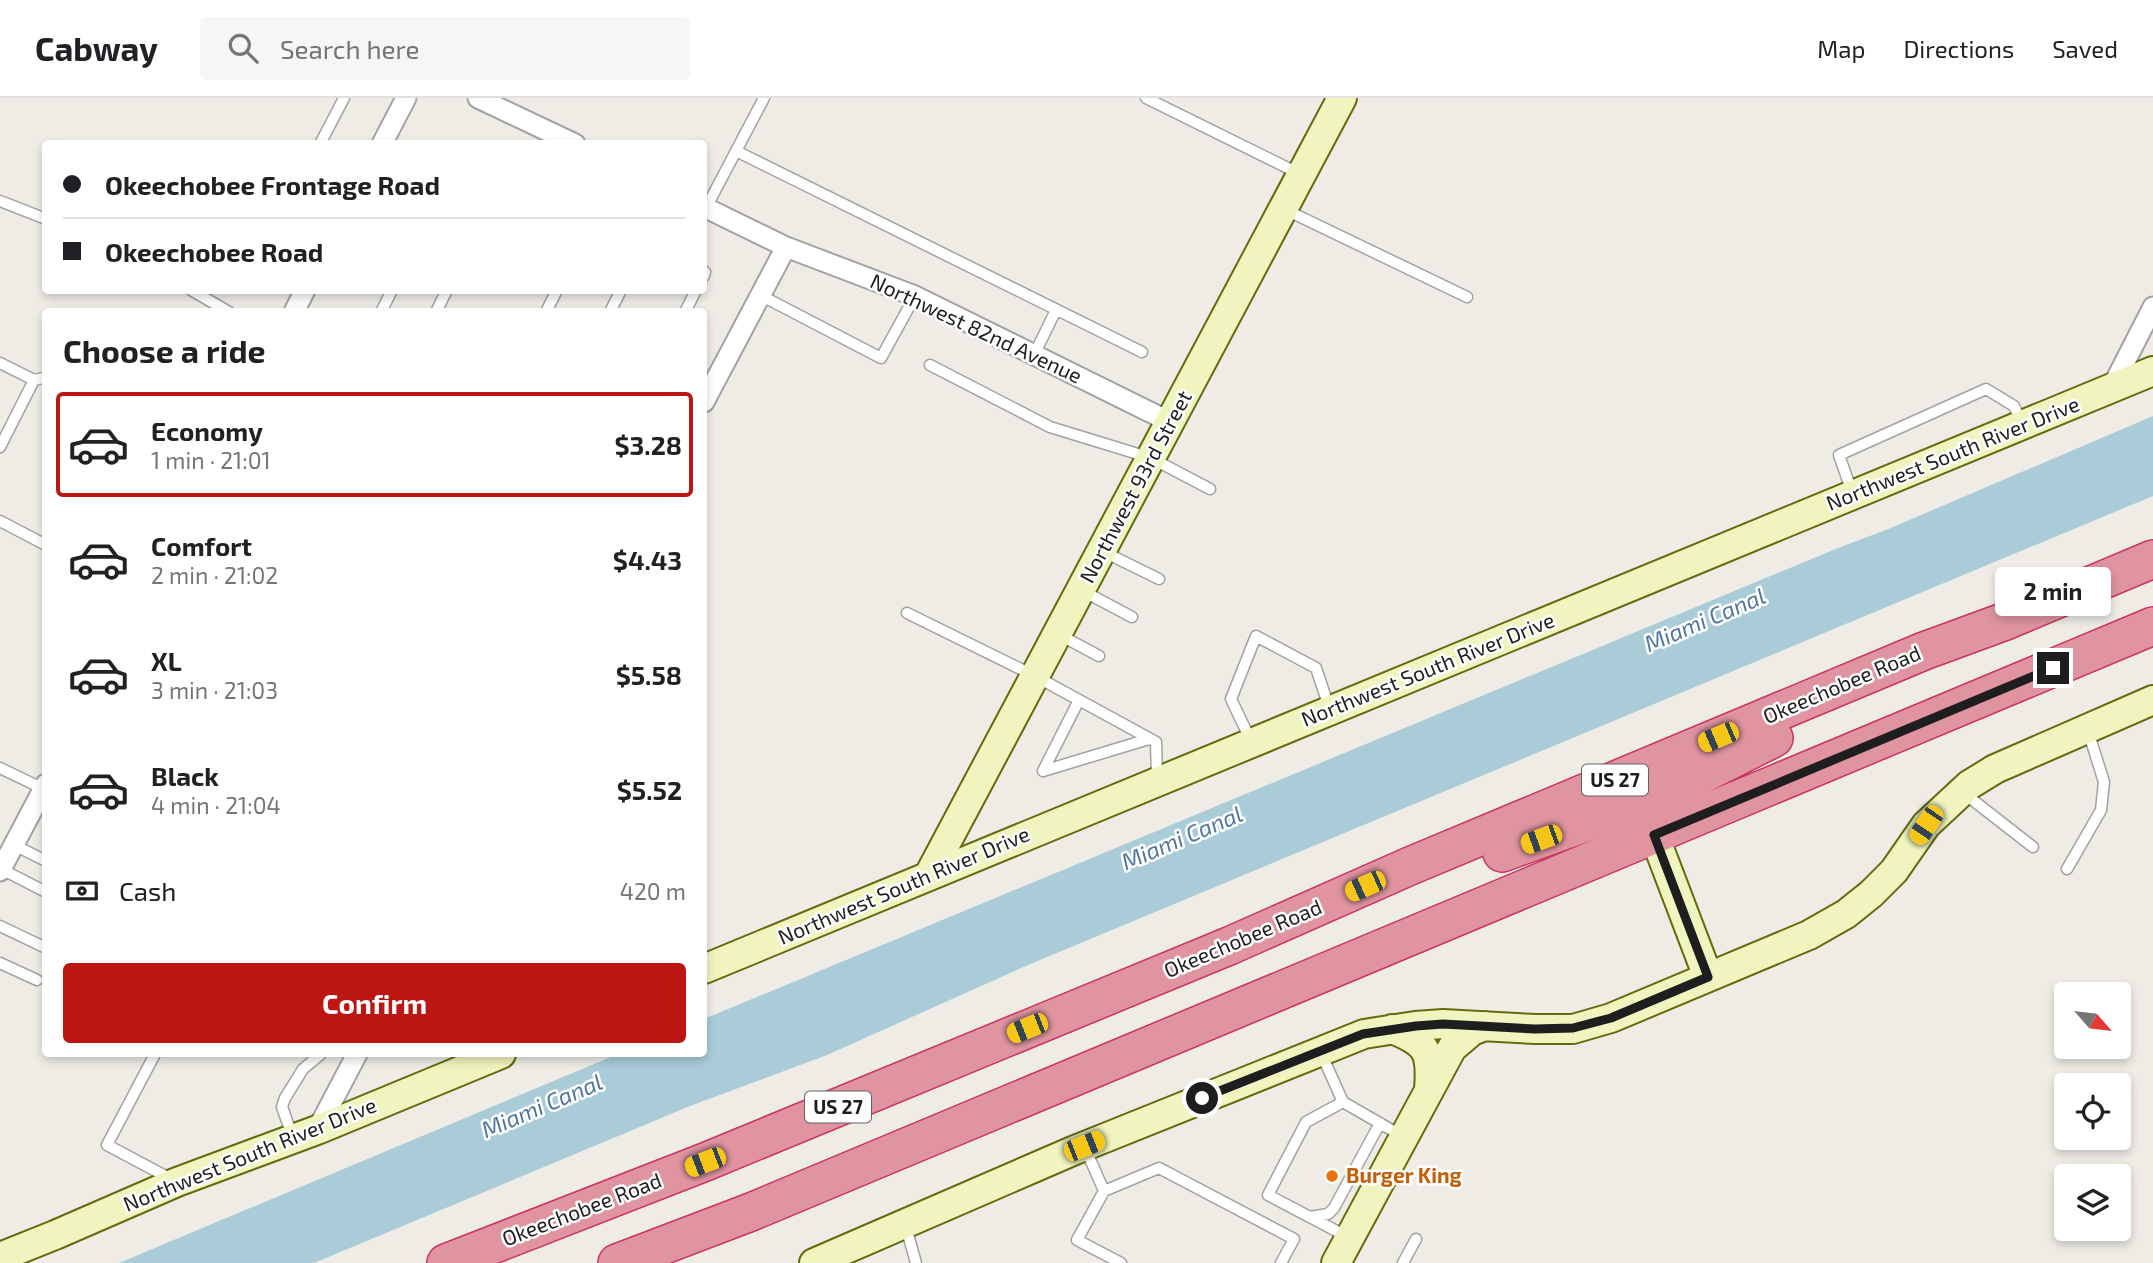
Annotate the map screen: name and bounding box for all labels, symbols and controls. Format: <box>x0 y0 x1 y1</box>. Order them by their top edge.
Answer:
search box <box>200 17 690 80</box>
text: Cabway <box>35 28 158 68</box>
icon: search <box>224 29 262 67</box>
text: Search here <box>280 33 420 64</box>
text: Map <box>1817 34 1865 63</box>
text: Directions <box>1903 34 2014 63</box>
text: Saved <box>2052 34 2118 63</box>
text: Okeechobee Frontage Road <box>105 169 440 200</box>
text: Okeechobee Road <box>105 236 323 267</box>
street label: Northwest 82nd Avenue <box>867 268 1086 388</box>
text: Choose a ride <box>63 331 266 369</box>
street label: Northwest 93rd Street <box>1073 386 1196 587</box>
street label: Northwest South River Drive <box>1822 390 2083 515</box>
icon: car <box>67 413 130 476</box>
text: Economy <box>151 415 263 446</box>
text: $3.28 <box>615 429 682 460</box>
text: 1 min · 21:01 <box>151 446 271 474</box>
icon: car <box>67 528 130 591</box>
text: Comfort <box>151 530 252 561</box>
text: $4.43 <box>613 544 682 575</box>
text: 2 min · 21:02 <box>151 561 278 589</box>
callout: 2 min <box>1995 566 2111 616</box>
text: 2 min <box>2024 577 2082 605</box>
water label: Miami Canal <box>1640 581 1770 657</box>
street label: Northwest South River Drive <box>1297 606 1558 731</box>
street label: Okeechobee Road <box>1759 639 1924 728</box>
icon: car <box>67 643 130 706</box>
text: XL <box>151 645 182 676</box>
route end <box>2037 652 2069 684</box>
text: $5.58 <box>616 659 682 690</box>
text: 3 min · 21:03 <box>151 676 278 704</box>
car <box>1695 719 1742 755</box>
icon: car <box>67 758 130 821</box>
text: Black <box>151 760 219 791</box>
road number: US 27 <box>1582 764 1648 796</box>
text: $5.52 <box>617 774 682 805</box>
text: 4 min · 21:04 <box>151 791 281 819</box>
water label: Miami Canal <box>1117 799 1247 875</box>
car <box>1906 802 1947 848</box>
street label: Northwest South River Drive <box>774 820 1033 949</box>
car <box>1518 822 1565 856</box>
car <box>1342 868 1389 904</box>
icon: cash <box>63 872 101 910</box>
text: Cash <box>119 875 176 906</box>
text: 420 m <box>620 877 686 905</box>
street label: Okeechobee Road <box>1160 893 1325 982</box>
button: Confirm <box>63 963 686 1043</box>
north arrow <box>2054 982 2132 1059</box>
map controls <box>2054 982 2131 1241</box>
car <box>1004 1010 1051 1046</box>
water label: Miami Canal <box>477 1067 607 1143</box>
button: locate <box>2054 1073 2131 1150</box>
route start <box>1186 1082 1218 1114</box>
street label: Northwest South River Drive <box>119 1091 380 1216</box>
road number: US 27 <box>805 1091 871 1122</box>
car <box>1061 1128 1108 1164</box>
car <box>682 1145 729 1179</box>
place label: Burger King <box>1346 1162 1462 1187</box>
button: layers <box>2054 1164 2131 1241</box>
street label: Okeechobee Road <box>498 1167 665 1251</box>
marker: Burger King <box>1324 1168 1340 1184</box>

